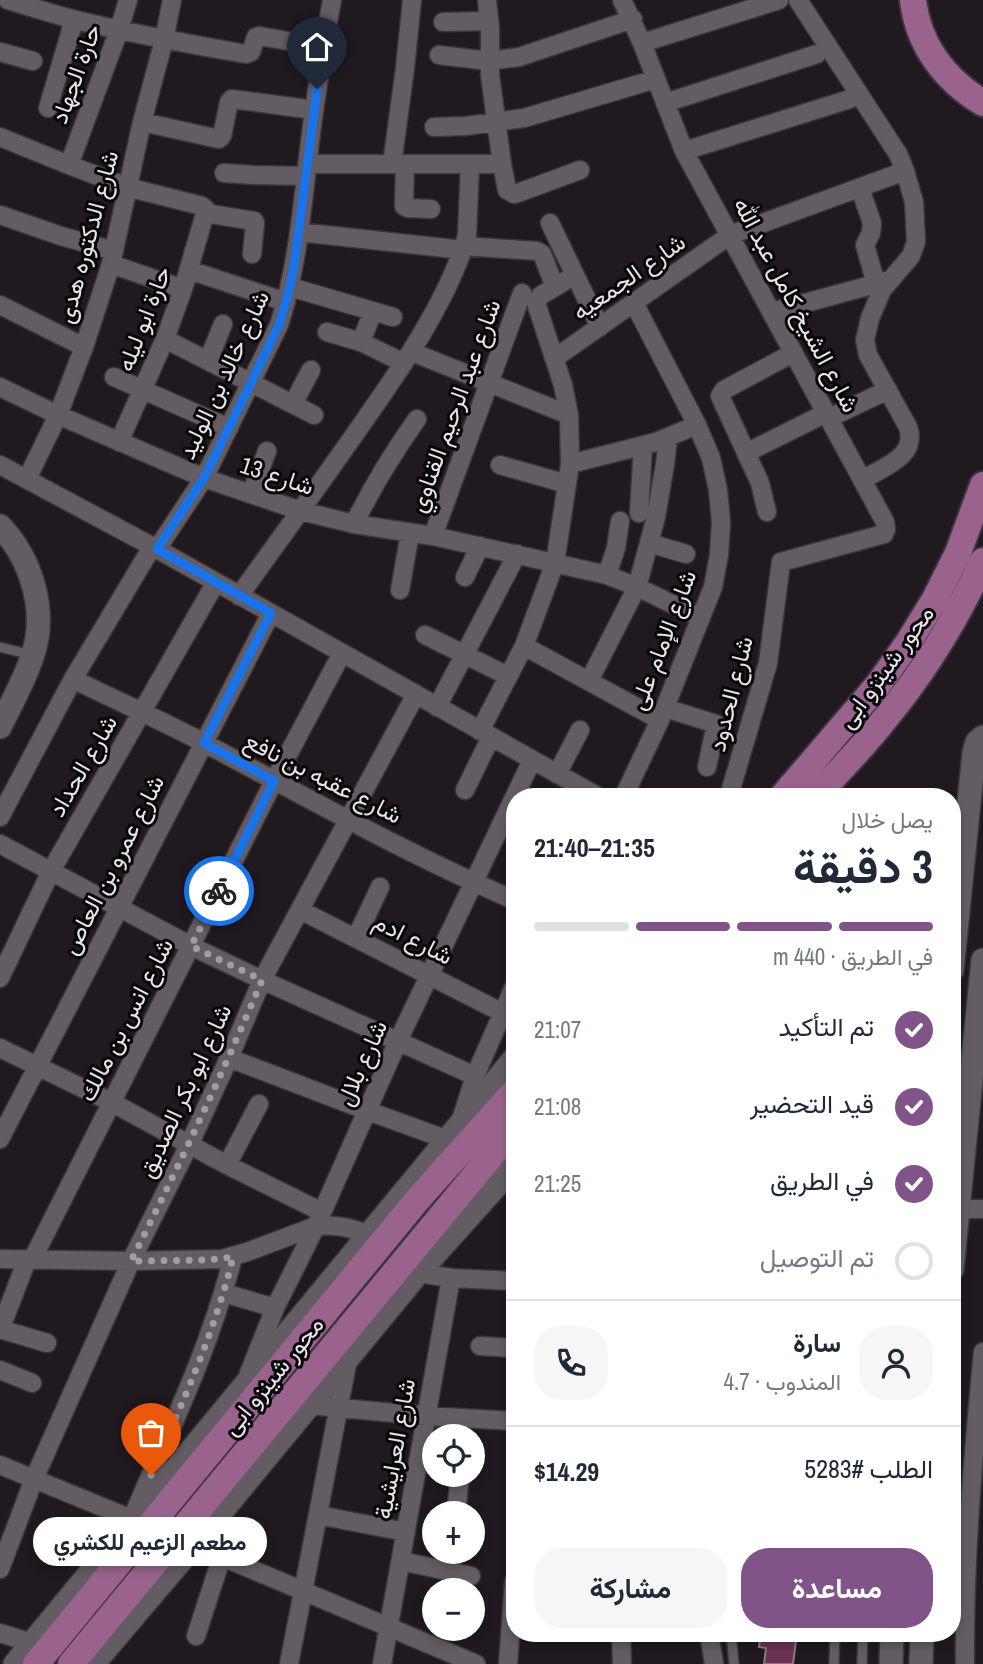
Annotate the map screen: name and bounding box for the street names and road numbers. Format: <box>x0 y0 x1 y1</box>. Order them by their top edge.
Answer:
street label: حارة الجهاد <box>42 19 108 128</box>
street label: شارع الدكتوره هدى <box>49 147 126 327</box>
street label: شارع الشيخ كامل عبد الله <box>725 191 867 419</box>
street label: شارع الجمعيه <box>565 225 692 328</box>
street label: حارة ابو ليله <box>108 262 178 376</box>
street label: شارع خالد بن الوليد <box>170 285 277 465</box>
street label: شارع عبد الرحيم القناوي <box>401 295 511 518</box>
street label: شارع 13 <box>236 448 318 503</box>
street label: شارع الإمام على <box>621 565 704 715</box>
street label: محور شينزو ابى <box>830 598 941 734</box>
street label: شارع الحدود <box>700 633 761 755</box>
street label: شارع الحداد <box>40 709 125 823</box>
street label: شارع عقبه بن نافع <box>238 724 408 832</box>
street label: شارع عمرو بن العاص <box>53 769 172 960</box>
street label: شارع ادم <box>368 905 459 973</box>
street label: شارع انس بن مالك <box>70 933 181 1107</box>
street label: شارع ابو بكر الصديق <box>130 998 239 1183</box>
street label: شارع بلال <box>328 1015 395 1111</box>
street label: محور شينزو ابى <box>214 1309 330 1442</box>
street label: شارع العرايشية <box>366 1376 423 1522</box>

